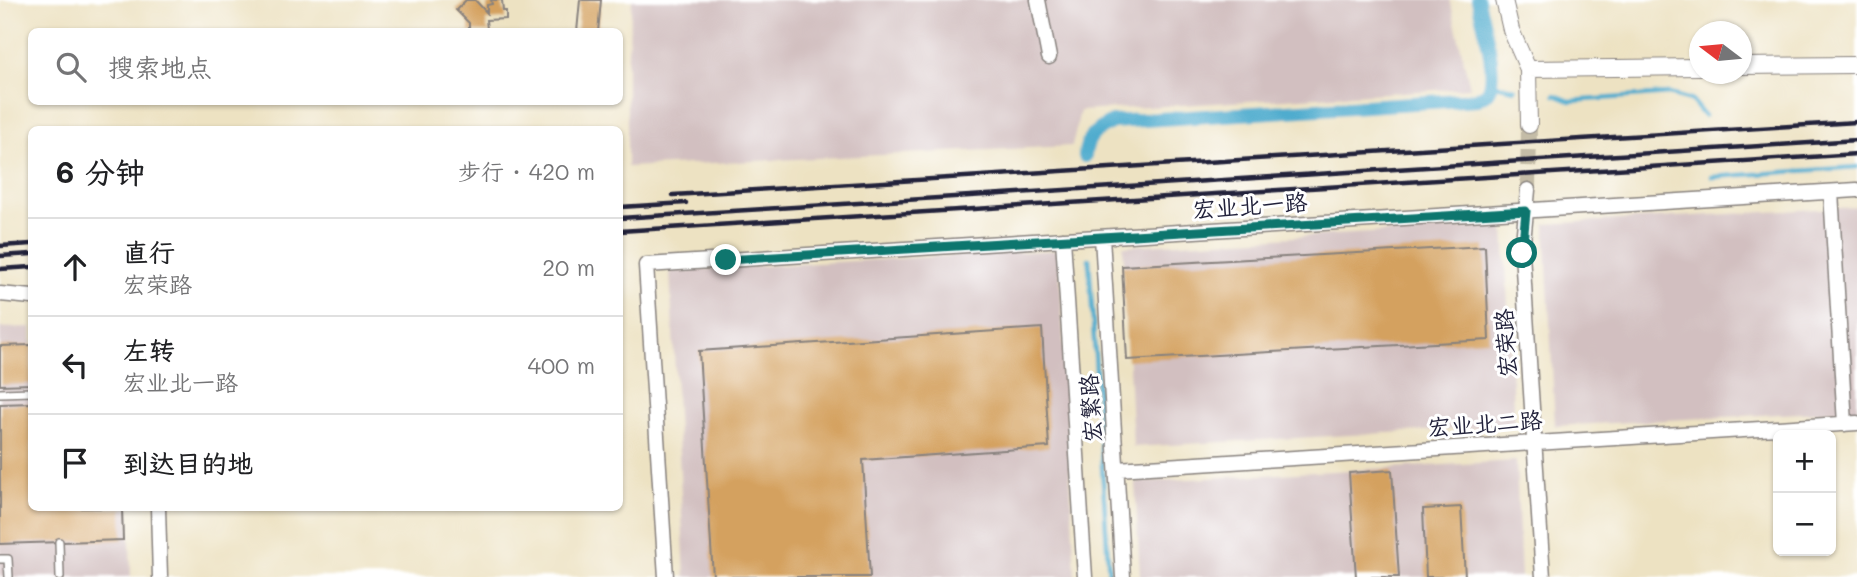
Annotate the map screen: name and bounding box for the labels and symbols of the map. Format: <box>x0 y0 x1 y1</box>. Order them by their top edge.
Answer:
north arrow <box>1689 21 1752 84</box>
street label: 宏业北一路 <box>1192 186 1308 224</box>
route start <box>1506 237 1537 268</box>
route end <box>710 244 741 275</box>
street label: 宏荣路 <box>1488 308 1522 378</box>
street label: 宏繁路 <box>1073 373 1107 443</box>
street label: 宏业北二路 <box>1427 404 1543 442</box>

